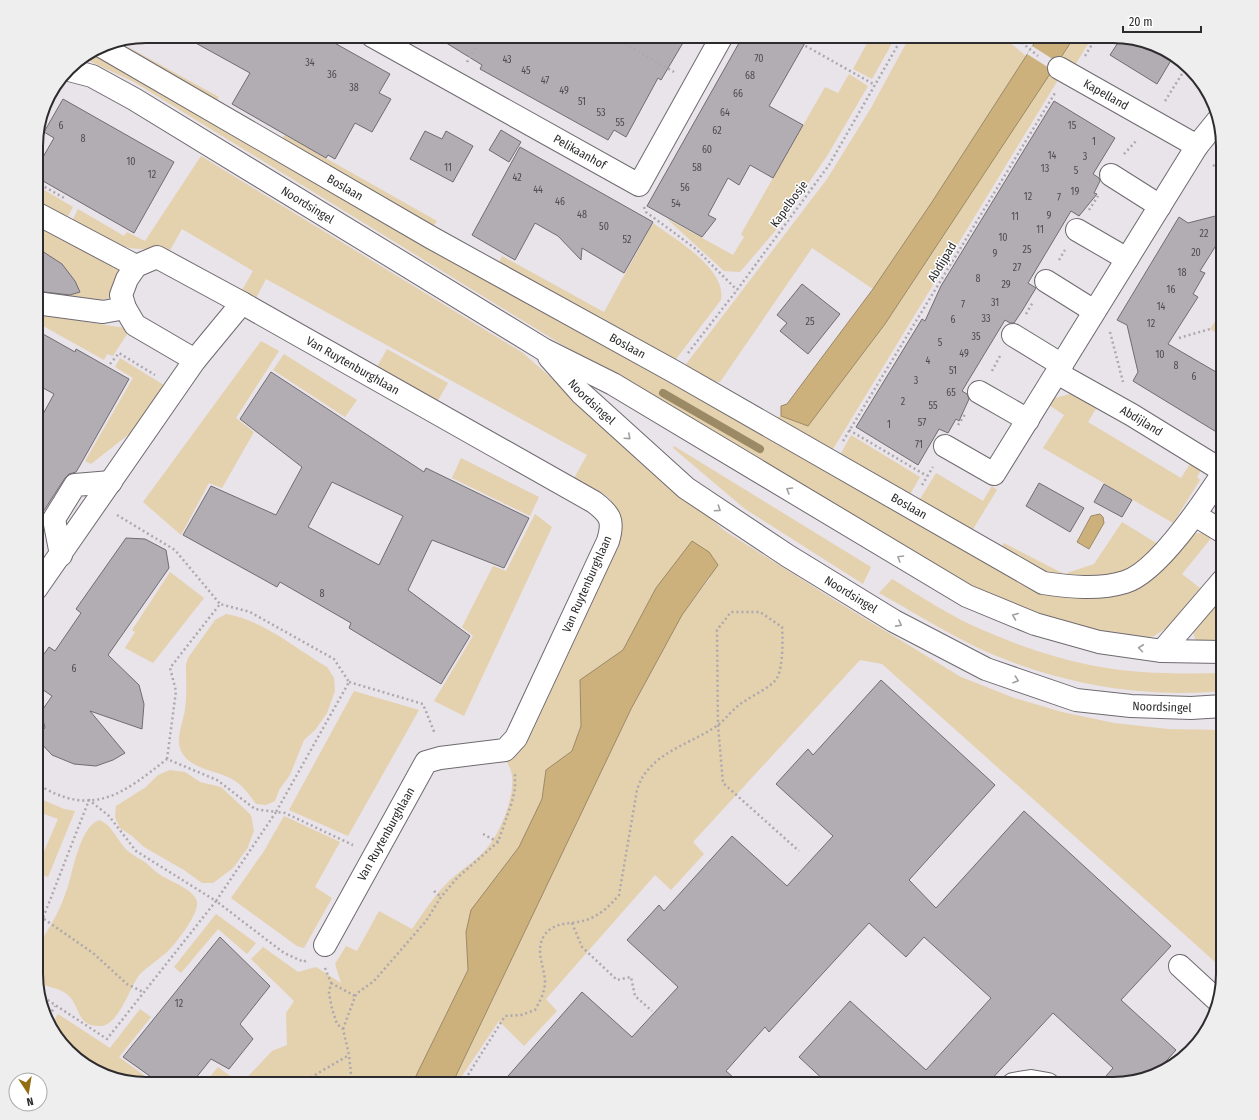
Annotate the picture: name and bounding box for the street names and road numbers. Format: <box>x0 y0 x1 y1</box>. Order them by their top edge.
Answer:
street label: Kapelland <box>1081 76 1131 113</box>
street label: Pelikaanhof <box>551 132 610 173</box>
street label: Boslaan <box>324 172 365 203</box>
street label: Kapelbosje <box>767 178 811 230</box>
street label: Noordsingel <box>279 184 336 226</box>
street label: Abdijpad <box>925 240 959 284</box>
street label: Boslaan <box>607 330 648 362</box>
street label: Van Ruytenburghlaan <box>304 334 402 398</box>
street label: Noordsingel <box>565 377 618 427</box>
street label: Abdijland <box>1118 403 1165 439</box>
street label: Boslaan <box>889 490 930 522</box>
street label: Van Ruytenburghlaan <box>559 533 615 635</box>
street label: Noordsingel <box>822 573 880 616</box>
street label: Noordsingel <box>1132 699 1192 715</box>
street label: Van Ruytenburghlaan <box>355 785 417 883</box>

